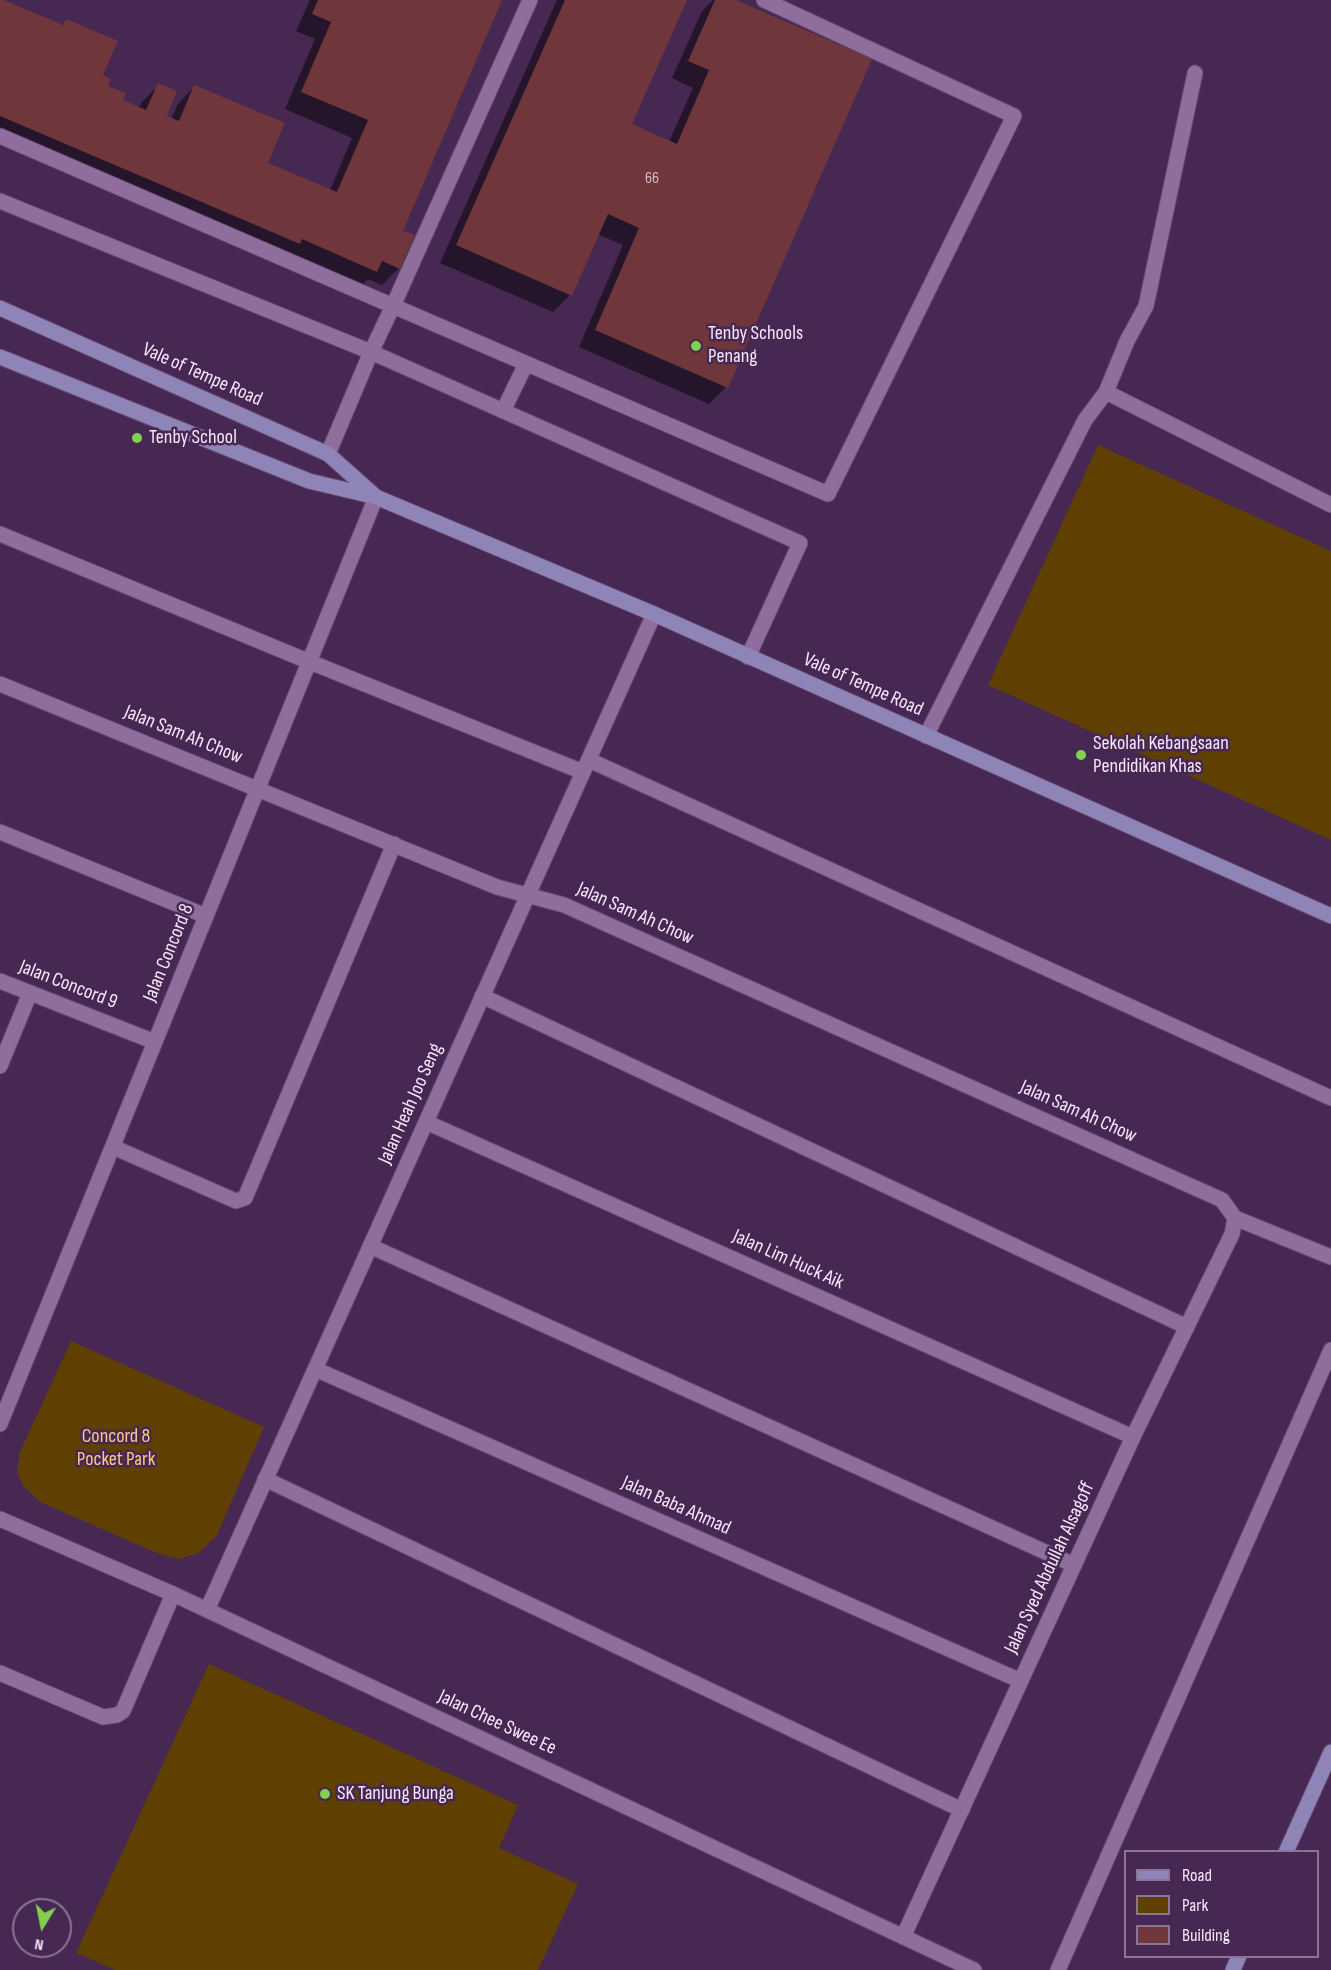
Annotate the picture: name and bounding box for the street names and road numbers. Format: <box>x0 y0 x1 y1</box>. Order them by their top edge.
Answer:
street label: Vale of Tempe Road <box>138 338 266 412</box>
street label: Vale of Tempe Road <box>799 648 927 722</box>
street label: Jalan Sam Ah Chow <box>120 700 246 770</box>
street label: Jalan Sam Ah Chow <box>573 878 697 950</box>
street label: Jalan Concord 8 <box>139 901 199 1005</box>
street label: Jalan Concord 9 <box>15 955 121 1015</box>
street label: Jalan Heah Joo Seng <box>374 1040 448 1168</box>
street label: Jalan Sam Ah Chow <box>1016 1076 1140 1148</box>
street label: Jalan Lim Huck Aik <box>729 1225 847 1295</box>
street label: Jalan Baba Ahmad <box>618 1471 734 1541</box>
street label: Jalan Syed Abdullah Alsagoff <box>1000 1479 1100 1657</box>
street label: Jalan Chee Swee Ee <box>434 1685 560 1761</box>

